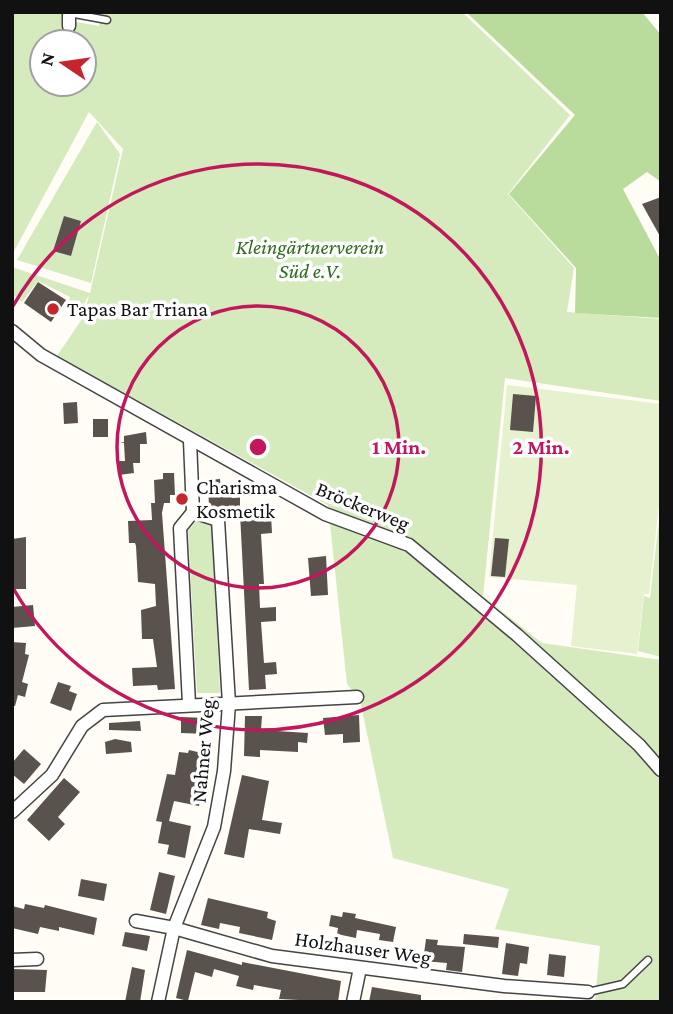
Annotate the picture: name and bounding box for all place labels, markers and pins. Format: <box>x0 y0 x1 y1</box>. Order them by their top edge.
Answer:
place label: Tapas Bar Triana <box>67 297 208 321</box>
marker: Tapas Bar Triana <box>45 301 61 317</box>
centre of rings <box>246 435 270 459</box>
place label: Charisma Kosmetik <box>196 475 277 523</box>
marker: Charisma Kosmetik <box>174 491 190 507</box>

